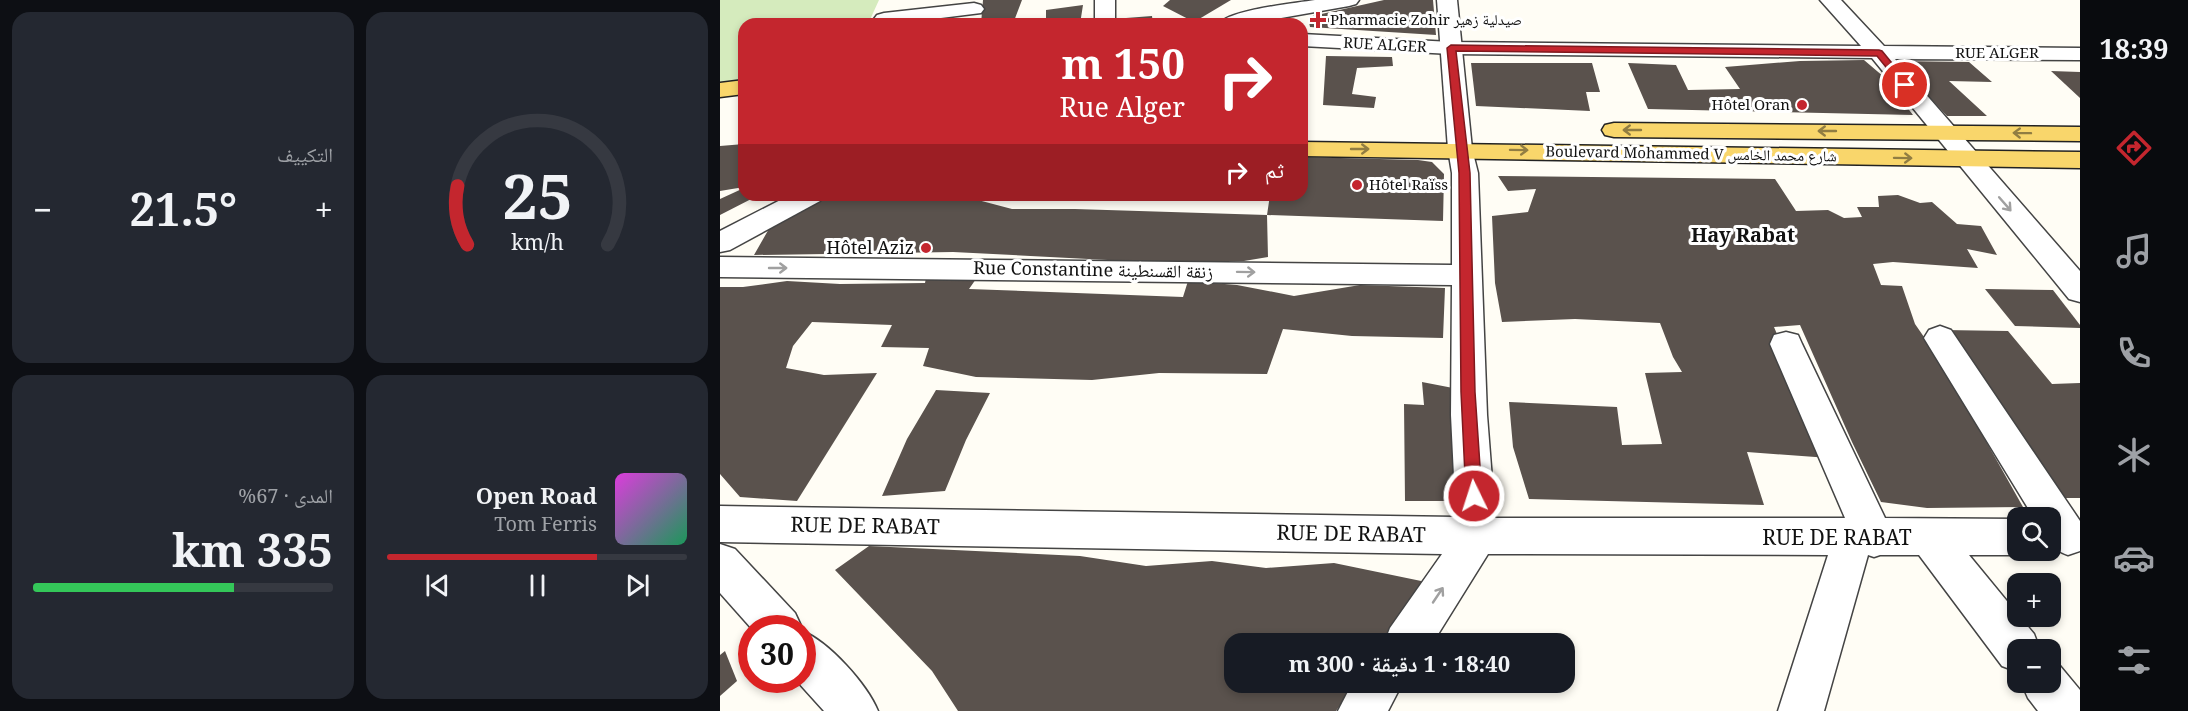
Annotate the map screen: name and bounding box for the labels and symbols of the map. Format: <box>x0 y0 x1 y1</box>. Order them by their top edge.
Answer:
place label: Pharmacie Zohir صيدلية زهير <box>1330 9 1522 29</box>
marker: Pharmacie Zohir صيدلية زهير <box>1311 13 1325 27</box>
street label: RUE ALGER <box>1343 32 1427 56</box>
street label: RUE ALGER <box>1955 42 2039 62</box>
pin <box>1879 59 1930 110</box>
place label: Hôtel Oran <box>1712 94 1790 114</box>
marker: Hôtel Oran <box>1795 98 1809 112</box>
one-way arrow <box>1622 124 1642 136</box>
one-way arrow <box>1817 125 1837 137</box>
one-way arrow <box>2012 127 2032 139</box>
street label: Boulevard Mohammed V شارع محمد الخامس <box>1545 140 1837 167</box>
one-way arrow <box>1350 143 1370 155</box>
one-way arrow <box>1508 144 1528 156</box>
one-way arrow <box>1892 153 1912 164</box>
place label: Hôtel Raïss <box>1369 174 1448 194</box>
marker: Hôtel Raïss <box>1350 178 1364 192</box>
one-way arrow <box>1998 196 2012 211</box>
district label: Hay Rabat <box>1691 221 1795 248</box>
place label: Hôtel Aziz <box>826 235 914 259</box>
marker: Hôtel Aziz <box>919 241 933 255</box>
street label: Rue Constantine زنقة القسنطينة <box>973 255 1213 283</box>
one-way arrow <box>768 262 788 274</box>
one-way arrow <box>1236 266 1256 278</box>
position arrow <box>1442 464 1506 528</box>
street label: RUE DE RABAT <box>790 510 940 540</box>
street label: RUE DE RABAT <box>1276 518 1426 548</box>
street label: RUE DE RABAT <box>1762 523 1912 551</box>
one-way arrow <box>1432 587 1444 604</box>
speed limit sign: 30 <box>738 615 816 693</box>

